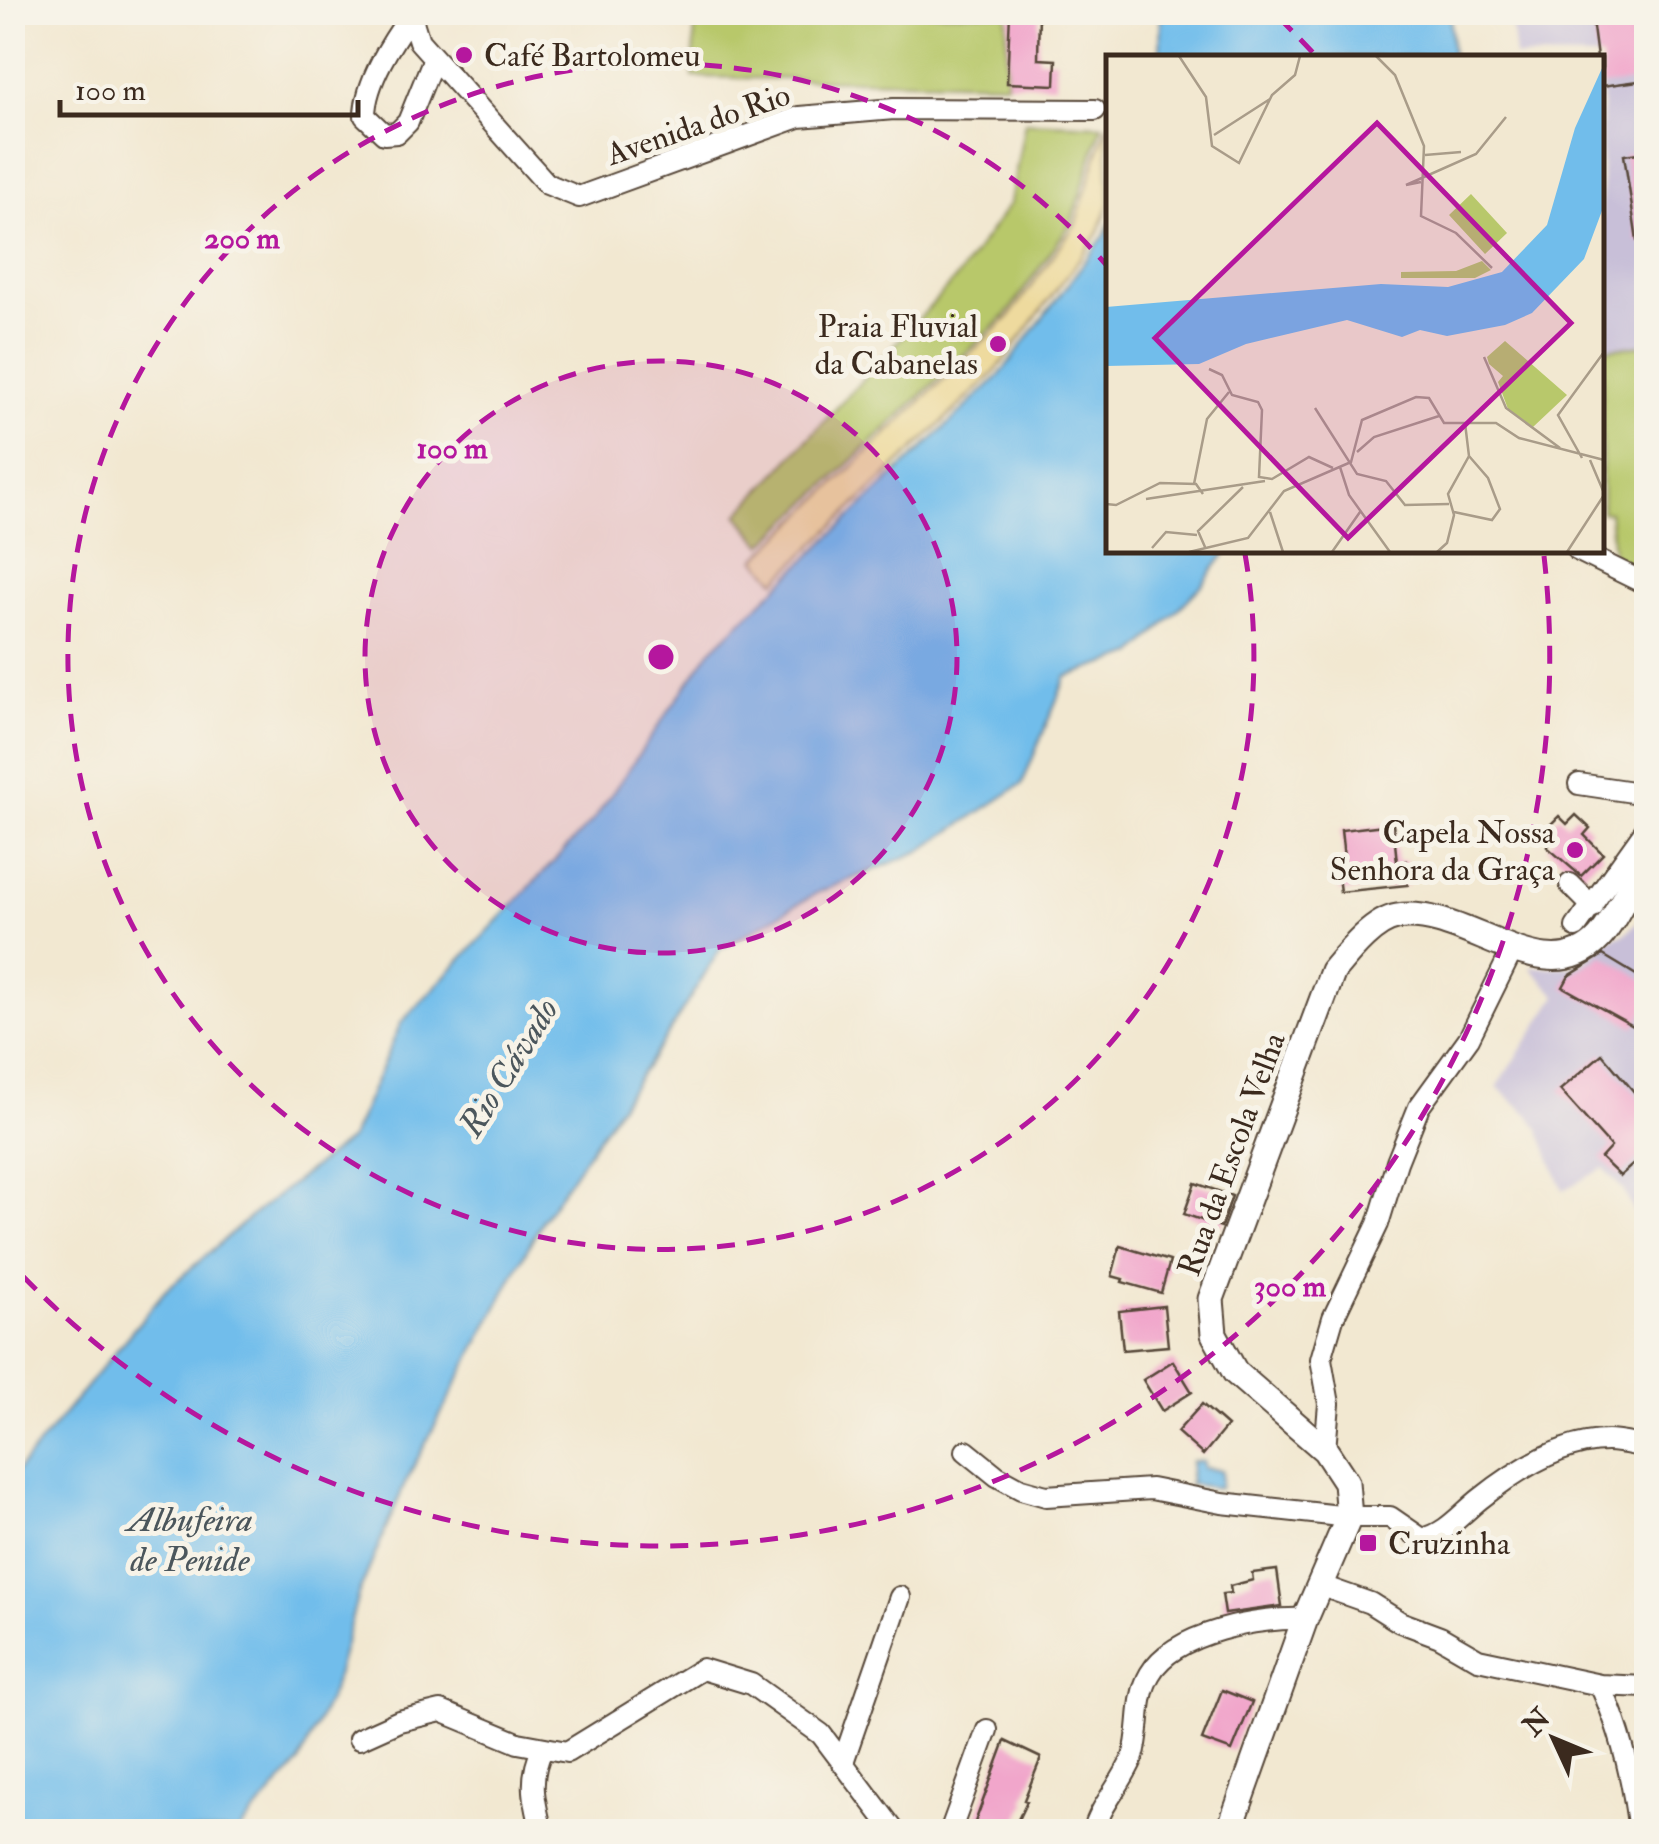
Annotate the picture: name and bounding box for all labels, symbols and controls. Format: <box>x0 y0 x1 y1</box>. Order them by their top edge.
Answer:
place label: Café Bartolomeu <box>484 36 700 76</box>
marker: Café Bartolomeu <box>453 44 475 66</box>
scale bar <box>60 55 358 117</box>
inset map <box>1106 55 1604 552</box>
text: 100 m <box>75 72 146 109</box>
street label: Avenida do Rio <box>600 75 795 175</box>
text: 200 m <box>204 220 280 257</box>
place label: Praia Fluvial da Cabanelas <box>815 307 978 384</box>
marker: Praia Fluvial da Cabanelas <box>987 333 1009 355</box>
text: 100 m <box>417 430 488 467</box>
centre of rings <box>643 639 679 675</box>
place label: Capela Nossa Senhora da Graça <box>1330 813 1556 890</box>
marker: Capela Nossa Senhora da Graça <box>1564 839 1586 861</box>
water label: Rio Cávado <box>449 990 568 1146</box>
street label: Rua da Escola Velha <box>1169 1026 1295 1282</box>
text: 300 m <box>1254 1268 1327 1305</box>
water label: Albufeira de Penide <box>123 1498 253 1582</box>
place label: Cruzinha <box>1388 1524 1511 1564</box>
marker: Cruzinha <box>1357 1532 1379 1554</box>
north arrow <box>1504 1689 1604 1789</box>
text: N <box>1515 1701 1559 1745</box>

